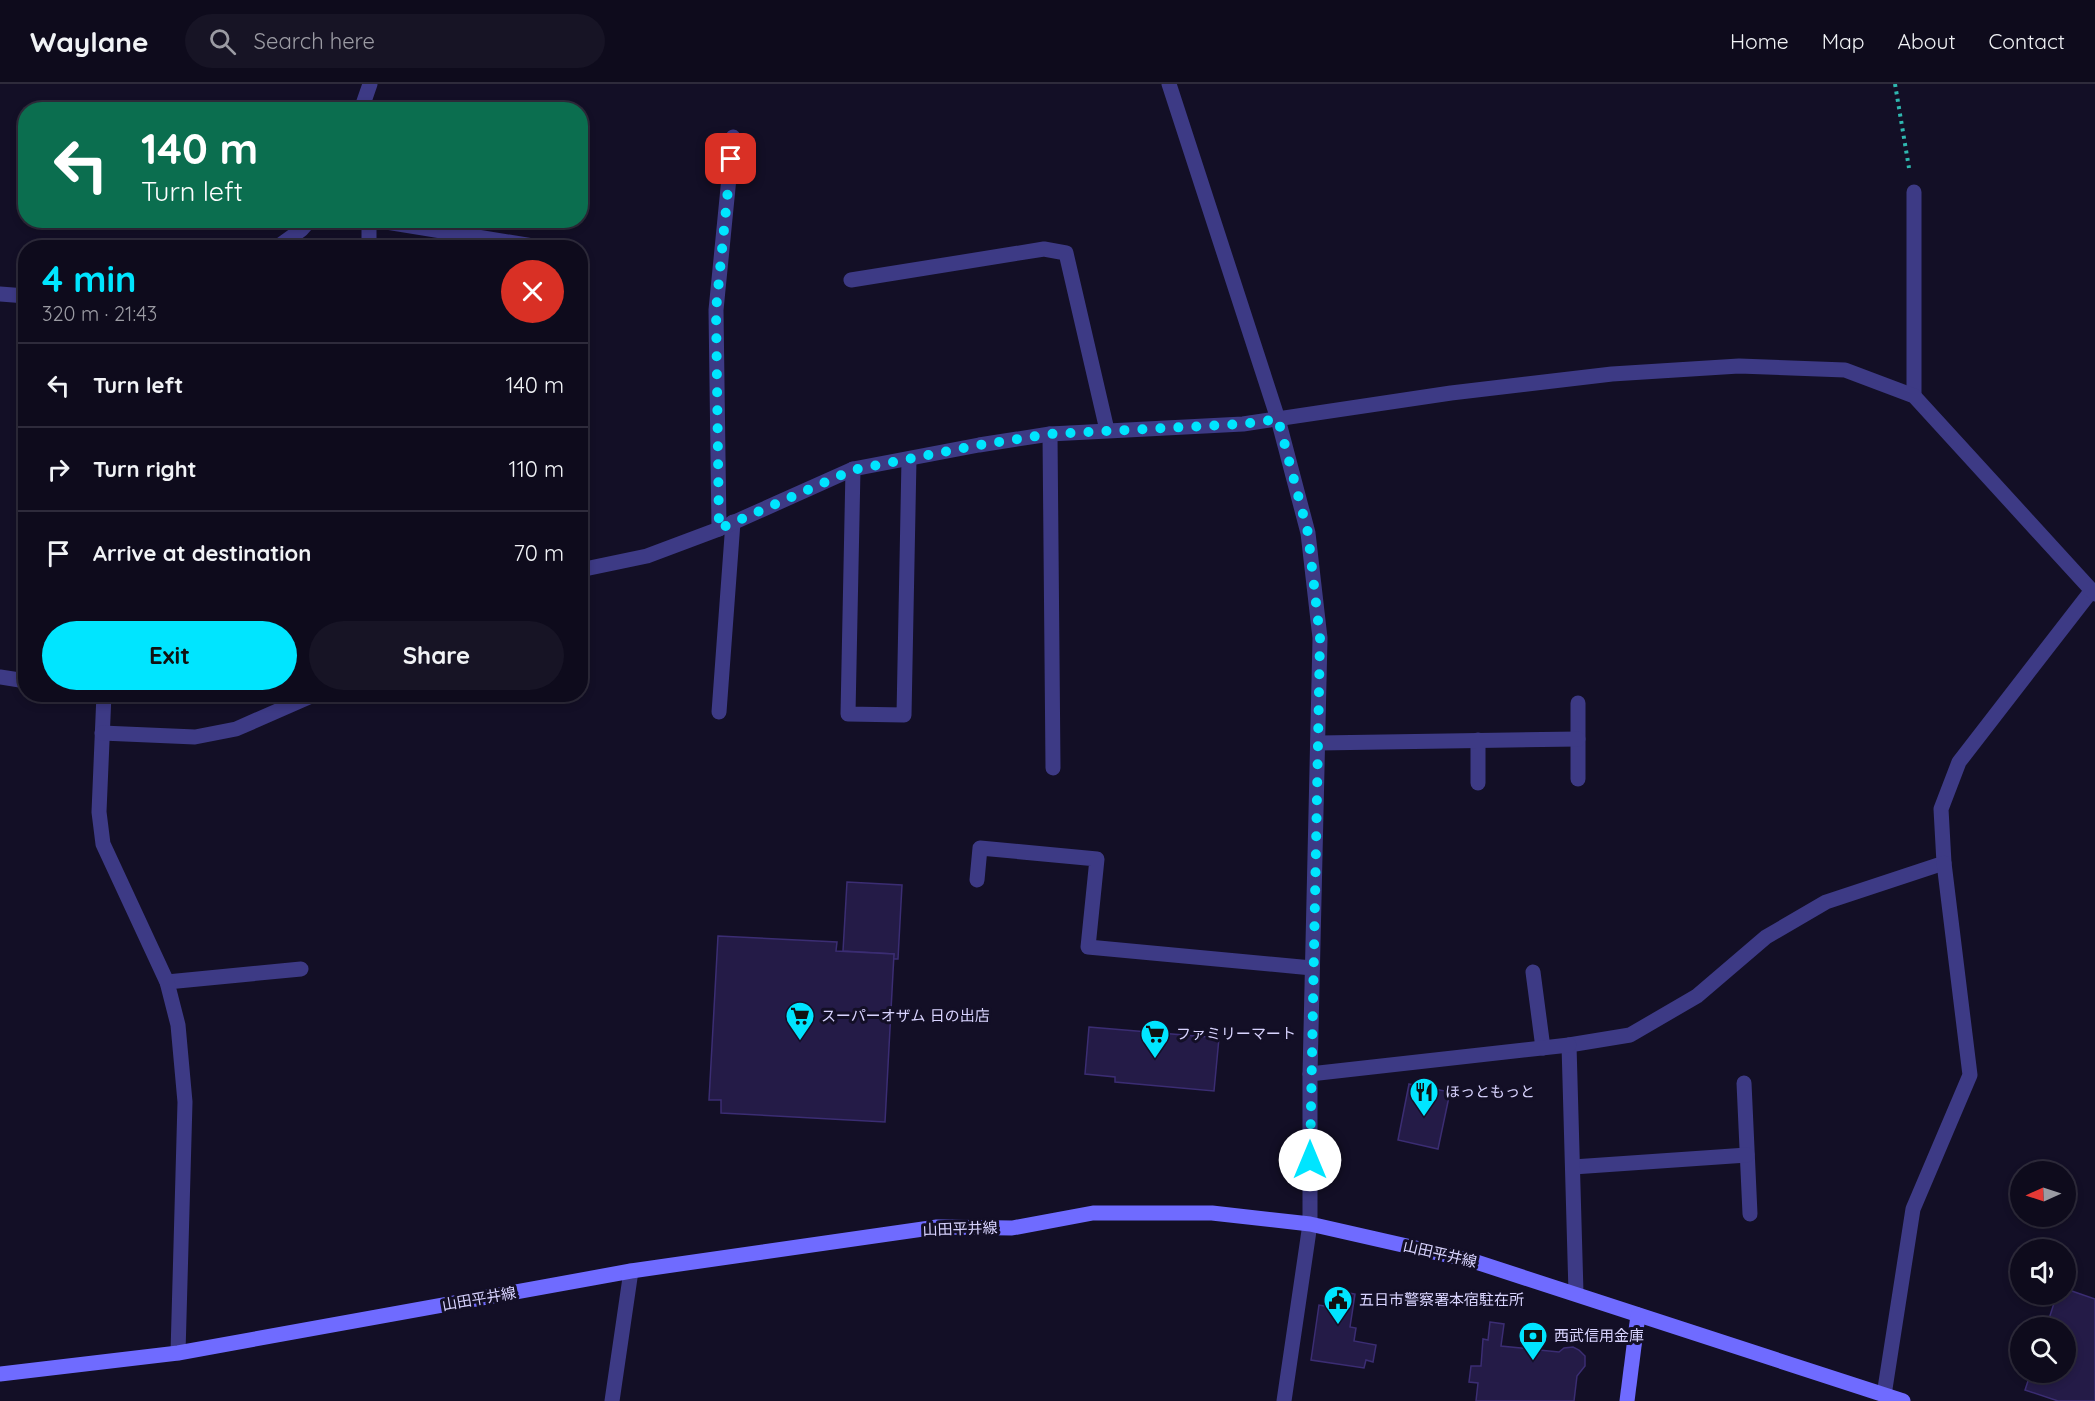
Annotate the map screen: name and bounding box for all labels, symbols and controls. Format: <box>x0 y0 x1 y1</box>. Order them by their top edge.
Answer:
search box <box>185 14 605 68</box>
text: Waylane <box>30 24 149 59</box>
icon: search <box>206 25 239 58</box>
text: Search here <box>254 27 375 55</box>
text: Home <box>1730 28 1789 54</box>
text: Map <box>1822 28 1865 54</box>
text: About <box>1898 28 1956 54</box>
text: Contact <box>1989 28 2065 54</box>
text: 140 m <box>141 122 258 175</box>
icon: left <box>42 126 120 204</box>
pin <box>705 133 756 184</box>
icon: arrive <box>714 142 747 175</box>
text: Turn left <box>141 174 243 208</box>
text: 4 min <box>42 256 136 301</box>
button: close <box>501 260 564 323</box>
text: 320 m · 21:43 <box>42 301 157 326</box>
icon: left <box>42 369 75 402</box>
text: Turn left <box>93 371 183 399</box>
text: 140 m <box>505 371 564 399</box>
icon: right <box>42 453 75 486</box>
text: Turn right <box>93 455 197 483</box>
text: 110 m <box>509 455 564 483</box>
icon: arrive <box>42 537 75 570</box>
text: Arrive at destination <box>93 539 311 567</box>
text: 70 m <box>514 539 564 567</box>
button: Exit <box>42 621 297 690</box>
button: Share <box>309 621 564 690</box>
supermarket icon: スーパーオザム 日の出店 <box>784 1000 816 1042</box>
place label: スーパーオザム 日の出店 <box>821 1006 990 1025</box>
supermarket icon: ファミリーマート <box>1139 1018 1171 1060</box>
place label: ファミリーマート <box>1176 1024 1296 1043</box>
restaurant icon: ほっともっと <box>1408 1076 1440 1118</box>
place label: ほっともっと <box>1445 1082 1535 1101</box>
position arrow <box>1278 1128 1342 1192</box>
north arrow <box>2010 1161 2076 1227</box>
map controls <box>2010 1161 2076 1383</box>
street label: 山田平井線 <box>922 1218 998 1239</box>
street label: 山田平井線 <box>1401 1236 1479 1271</box>
button: sound <box>2010 1239 2076 1305</box>
street label: 山田平井線 <box>440 1283 518 1314</box>
public building icon: 五日市警察署本宿駐在所 <box>1322 1284 1354 1326</box>
place label: 五日市警察署本宿駐在所 <box>1359 1290 1524 1309</box>
button: search <box>2010 1317 2076 1383</box>
bank icon: 西武信用金庫 <box>1517 1320 1549 1362</box>
place label: 西武信用金庫 <box>1554 1326 1644 1345</box>

